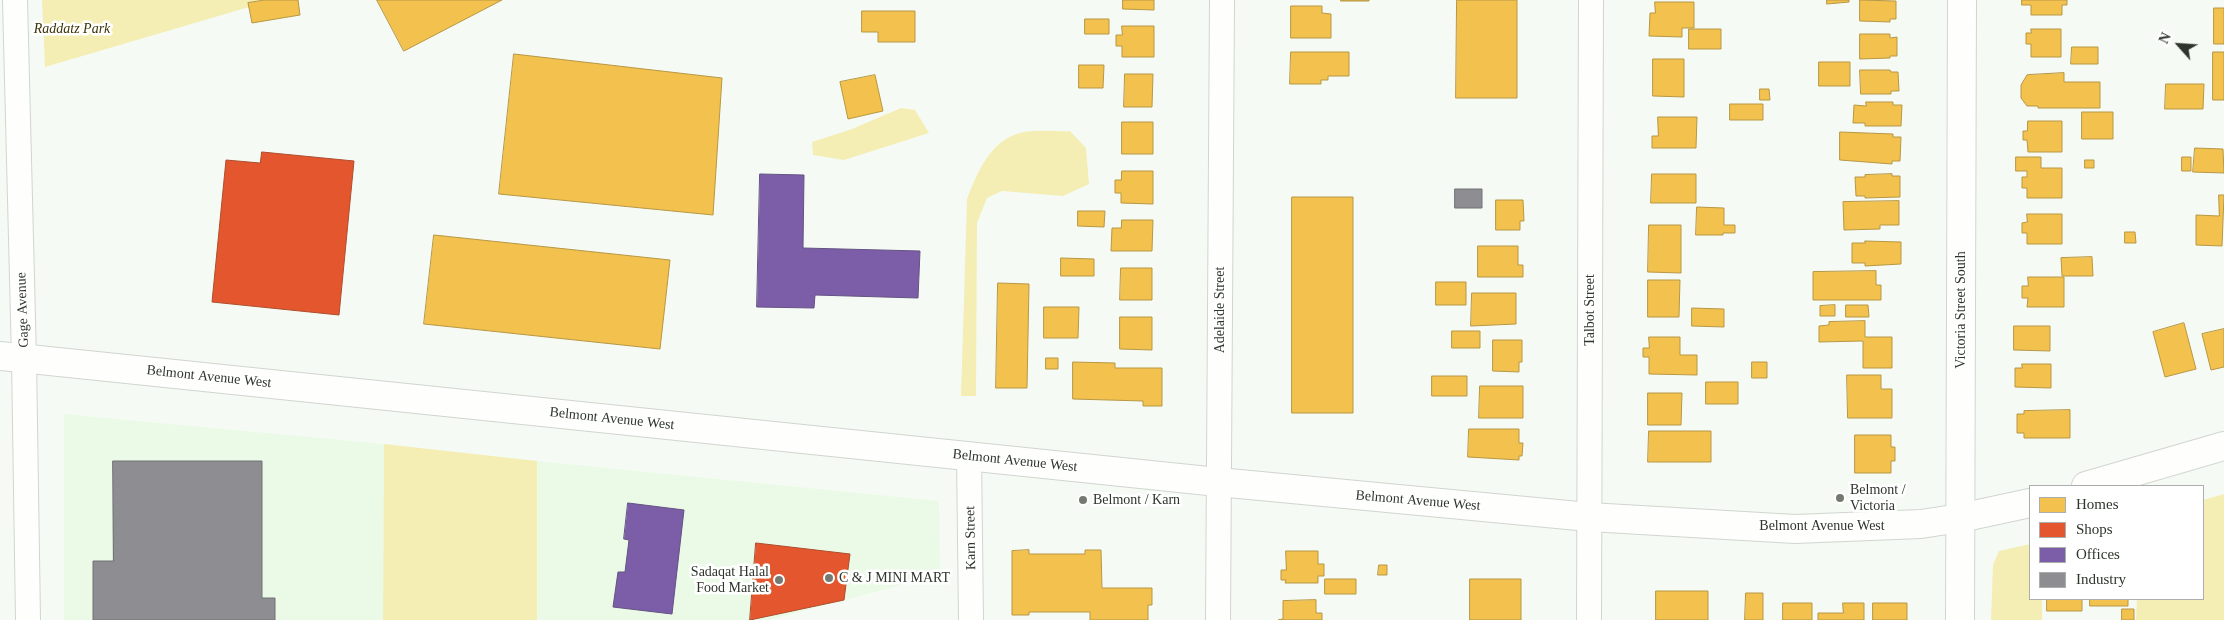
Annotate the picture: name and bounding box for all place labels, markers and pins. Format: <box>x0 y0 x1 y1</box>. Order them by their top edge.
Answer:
place label: Belmont / Victoria <box>1850 482 1906 514</box>
place label: Belmont / Karn <box>1093 492 1180 508</box>
marker: Belmont / Victoria <box>1834 492 1846 504</box>
marker: Belmont / Karn <box>1077 494 1089 506</box>
place label: Sadaqat Halal Food Market <box>691 564 769 596</box>
place label: C & J MINI MART <box>839 570 950 586</box>
marker: C & J MINI MART <box>823 572 835 584</box>
marker: Sadaqat Halal Food Market <box>773 574 785 586</box>

